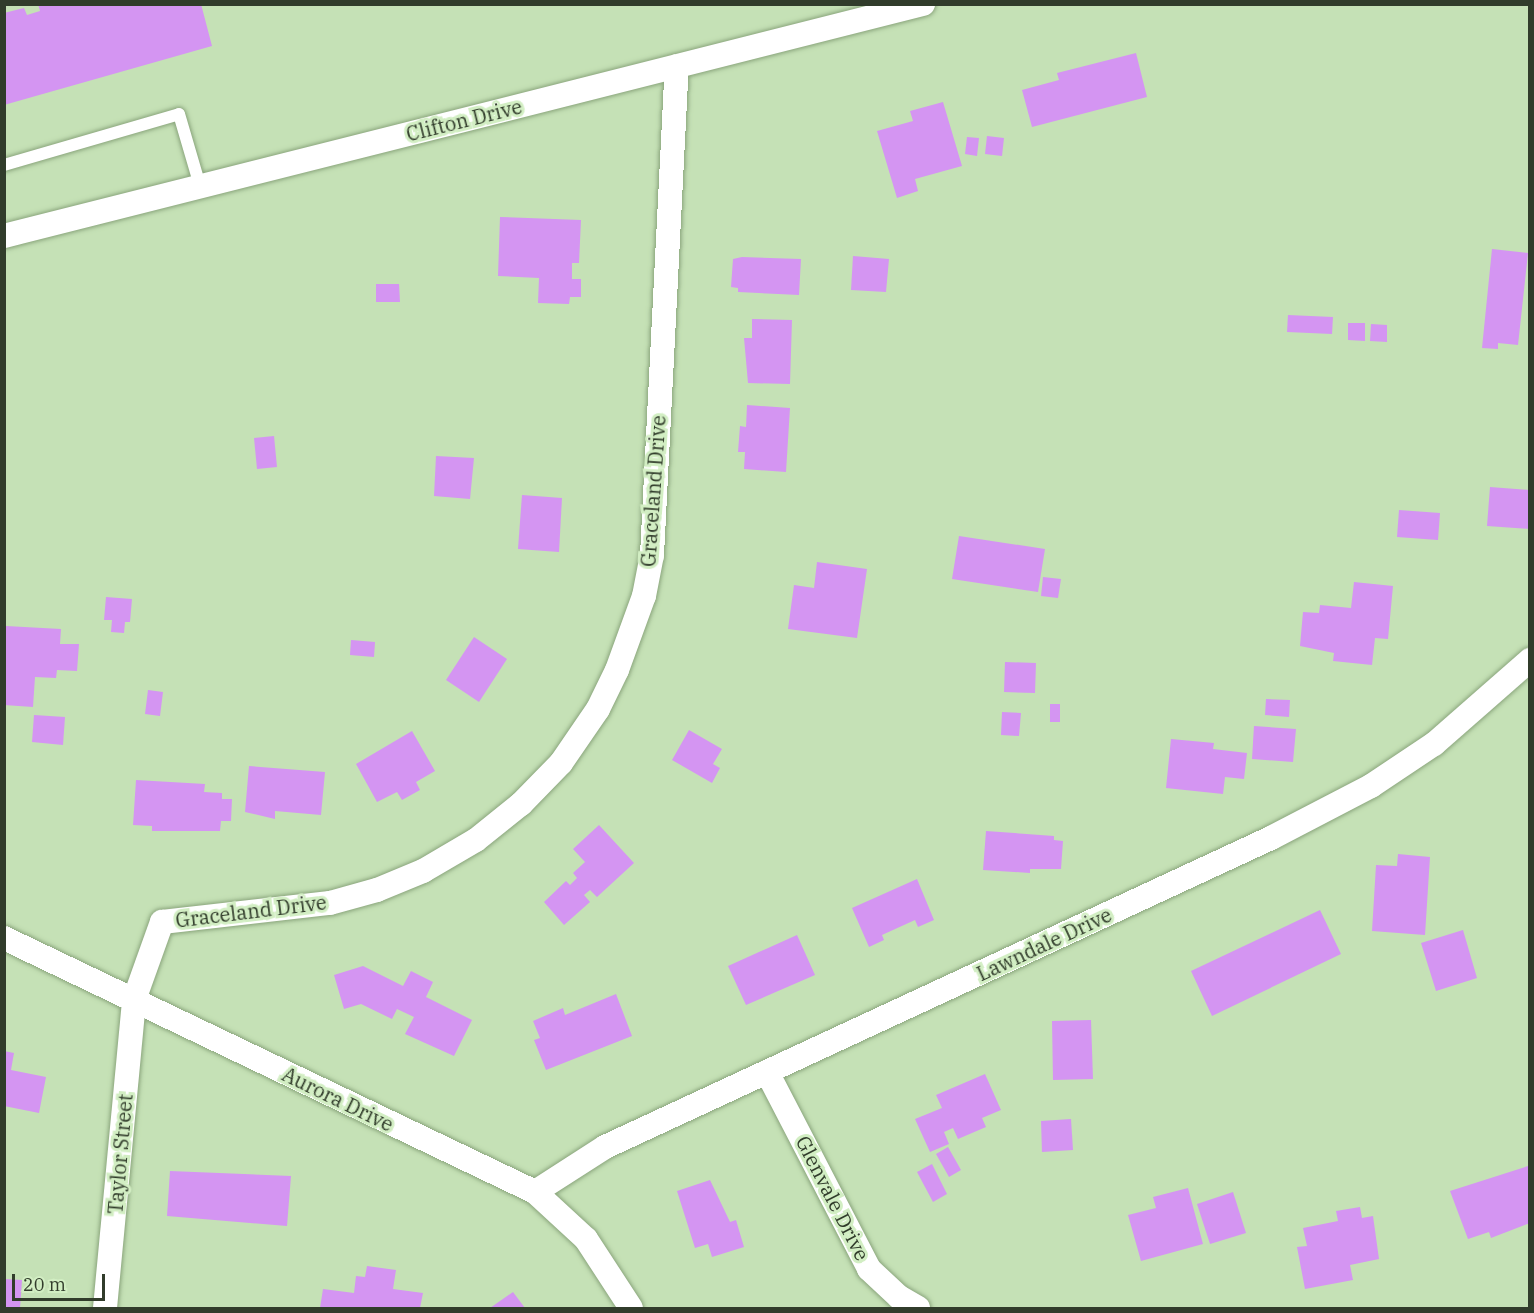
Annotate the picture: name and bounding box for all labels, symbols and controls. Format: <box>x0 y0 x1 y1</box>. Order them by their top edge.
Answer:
street label: Clifton Drive <box>404 94 524 146</box>
street label: Graceland Drive <box>636 414 670 568</box>
street label: Graceland Drive <box>174 890 328 932</box>
street label: Lawndale Drive <box>973 902 1115 986</box>
street label: Aurora Drive <box>278 1062 398 1136</box>
street label: Taylor Street <box>103 1093 137 1215</box>
street label: Glenvale Drive <box>791 1132 875 1264</box>
scale bar <box>15 1262 108 1300</box>
text: 20 m <box>23 1273 66 1296</box>

